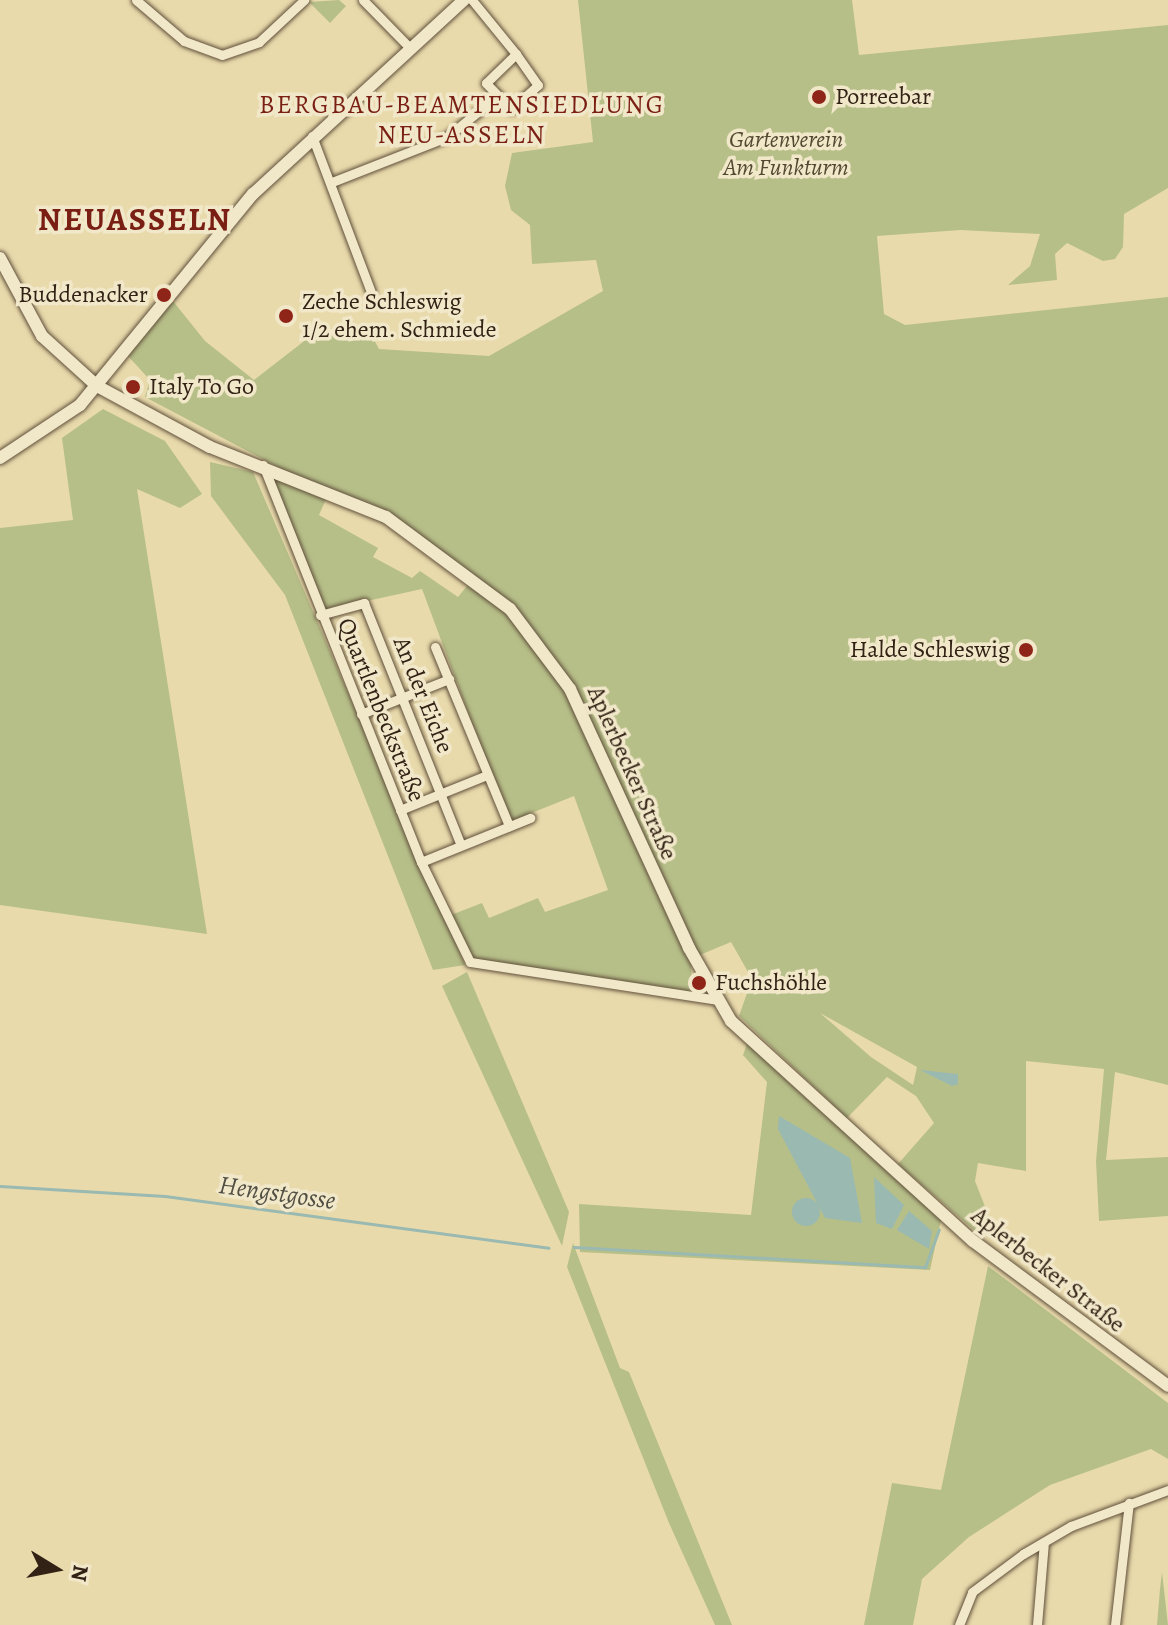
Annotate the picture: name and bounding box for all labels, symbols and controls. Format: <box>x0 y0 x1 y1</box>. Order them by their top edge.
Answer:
place label: Porreebar <box>835 83 931 111</box>
marker: Porreebar <box>810 88 828 106</box>
district label: BERGBAU-BEAMTENSIEDLUNG NEU-ASSELN <box>259 89 665 150</box>
park label: Gartenverein Am Funkturm <box>723 126 849 182</box>
district label: NEUASSELN <box>38 200 232 238</box>
place label: Buddenacker <box>18 281 148 309</box>
marker: Buddenacker <box>155 286 173 304</box>
place label: Zeche Schleswig 1/2 ehem. Schmiede <box>302 288 497 344</box>
marker: Zeche Schleswig 1/2 ehem. Schmiede <box>277 307 295 325</box>
place label: Italy To Go <box>149 373 254 401</box>
marker: Italy To Go <box>124 378 142 396</box>
street label: Quartlenbeckstraße <box>331 614 431 806</box>
street label: An der Eiche <box>387 633 459 757</box>
place label: Halde Schleswig <box>850 636 1010 664</box>
marker: Halde Schleswig <box>1017 641 1035 659</box>
street label: Aplerbecker Straße <box>581 682 683 864</box>
place label: Fuchshöhle <box>715 969 827 997</box>
marker: Fuchshöhle <box>690 974 708 992</box>
water label: Hengstgosse <box>217 1169 337 1217</box>
street label: Aplerbecker Straße <box>965 1201 1131 1339</box>
north arrow <box>16 1529 96 1609</box>
text: N <box>63 1563 96 1584</box>

